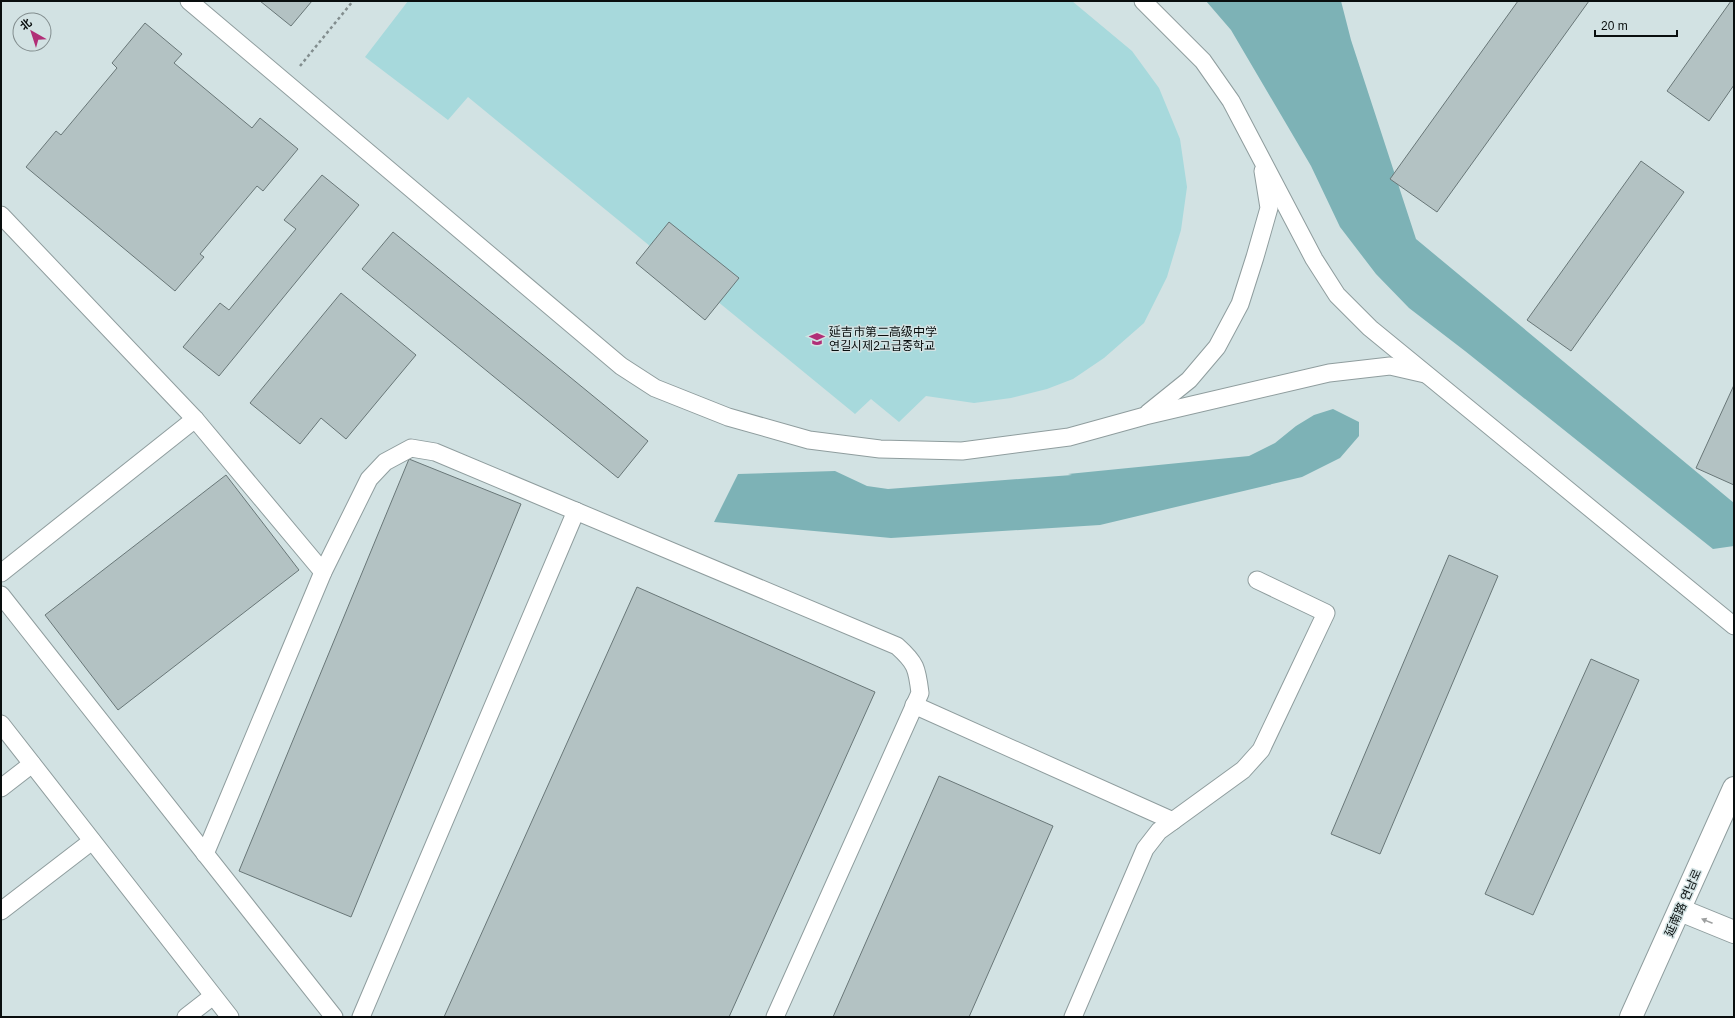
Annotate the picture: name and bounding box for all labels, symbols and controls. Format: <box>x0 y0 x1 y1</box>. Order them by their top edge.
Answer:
north arrow <box>12 12 52 52</box>
scale bar <box>1595 12 1677 38</box>
text: 北 <box>18 16 34 32</box>
text: 20 m <box>1601 19 1628 33</box>
place label: 延吉市第二高级中学 연길시제2고급중학교 <box>829 325 937 353</box>
school or university icon: 延吉市第二高级中学 연길시제2고급중학교 <box>808 330 826 348</box>
street label: 延南路 연남로 <box>1662 867 1704 939</box>
one-way arrow <box>1701 918 1713 924</box>

